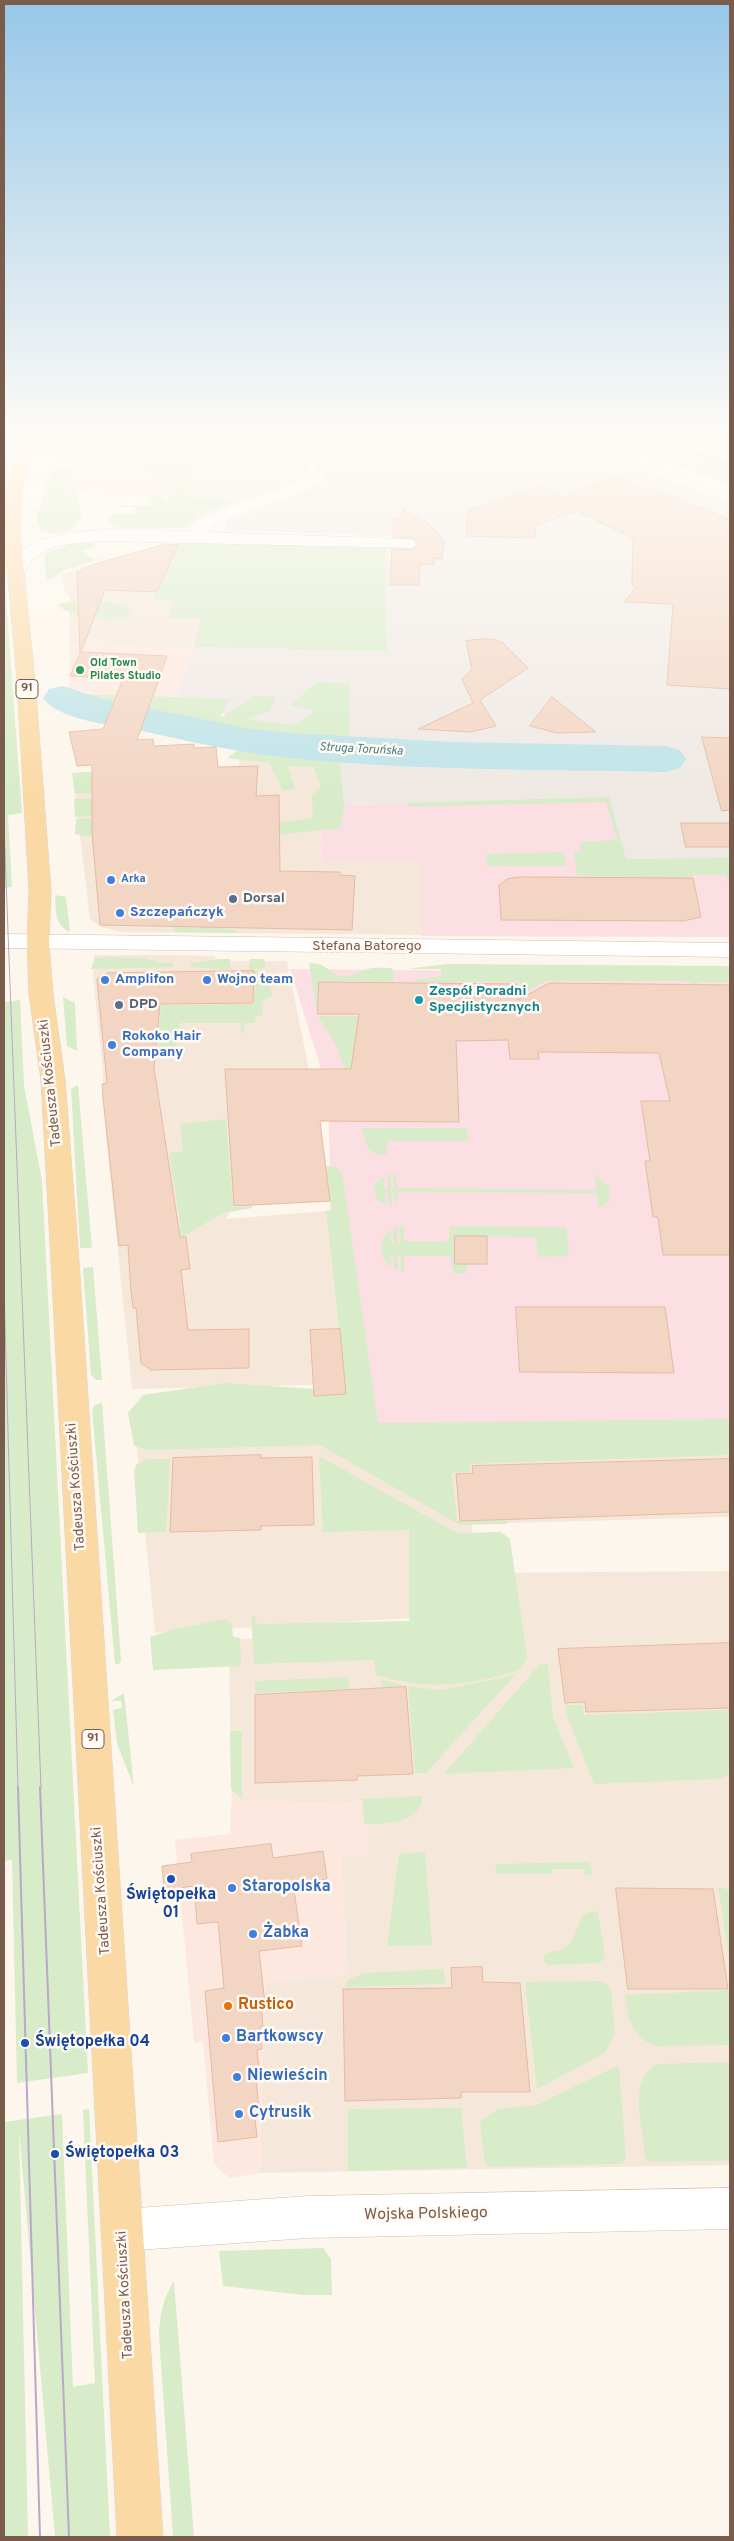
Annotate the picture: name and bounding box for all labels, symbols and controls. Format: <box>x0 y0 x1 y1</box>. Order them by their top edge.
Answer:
place label: Old Town Pilates Studio <box>90 657 161 683</box>
marker: Old Town Pilates Studio <box>74 664 86 676</box>
road number: 91 <box>16 680 38 699</box>
water label: Struga Toruńska <box>319 741 403 759</box>
place label: Arka <box>121 873 146 887</box>
marker: Arka <box>105 874 117 886</box>
place label: Dorsal <box>243 891 285 907</box>
marker: Dorsal <box>227 893 239 905</box>
place label: Szczepańczyk <box>130 905 224 921</box>
marker: Szczepańczyk <box>114 907 126 919</box>
street label: Stefana Batorego <box>312 939 422 955</box>
place label: Amplifon <box>115 972 174 988</box>
place label: Wojno team <box>217 972 293 988</box>
marker: Amplifon <box>99 974 111 986</box>
marker: Wojno team <box>201 974 213 986</box>
place label: Zespół Poradni Specjlistycznych <box>429 984 540 1016</box>
marker: Zespół Poradni Specjlistycznych <box>413 994 425 1006</box>
place label: DPD <box>129 997 158 1013</box>
marker: DPD <box>113 999 125 1011</box>
street label: Tadeusza Kościuszki <box>36 1018 66 1148</box>
place label: Rokoko Hair Company <box>122 1029 201 1062</box>
marker: Rokoko Hair Company <box>106 1039 118 1051</box>
street label: Tadeusza Kościuszki <box>64 1422 90 1552</box>
road number: 91 <box>82 1730 104 1748</box>
street label: Tadeusza Kościuszki <box>89 1826 115 1956</box>
marker: Świętopełka 01 <box>165 1873 177 1885</box>
place label: Staropolska <box>242 1878 331 1898</box>
marker: Staropolska <box>226 1882 238 1894</box>
place label: Świętopełka 01 <box>126 1886 216 1924</box>
place label: Żabka <box>263 1924 309 1944</box>
marker: Żabka <box>247 1928 259 1940</box>
place label: Rustico <box>238 1996 294 2016</box>
marker: Rustico <box>222 2000 234 2012</box>
place label: Bartkowscy <box>236 2028 324 2048</box>
marker: Bartkowscy <box>220 2032 232 2044</box>
place label: Świętopełka 04 <box>35 2033 150 2053</box>
marker: Świętopełka 04 <box>19 2037 31 2049</box>
place label: Niewieścin <box>247 2067 328 2087</box>
marker: Niewieścin <box>231 2071 243 2083</box>
place label: Cytrusik <box>249 2104 311 2124</box>
marker: Cytrusik <box>233 2108 245 2120</box>
place label: Świętopełka 03 <box>65 2144 179 2164</box>
marker: Świętopełka 03 <box>49 2148 61 2160</box>
street label: Wojska Polskiego <box>364 2204 488 2226</box>
street label: Tadeusza Kościuszki <box>114 2230 138 2360</box>

